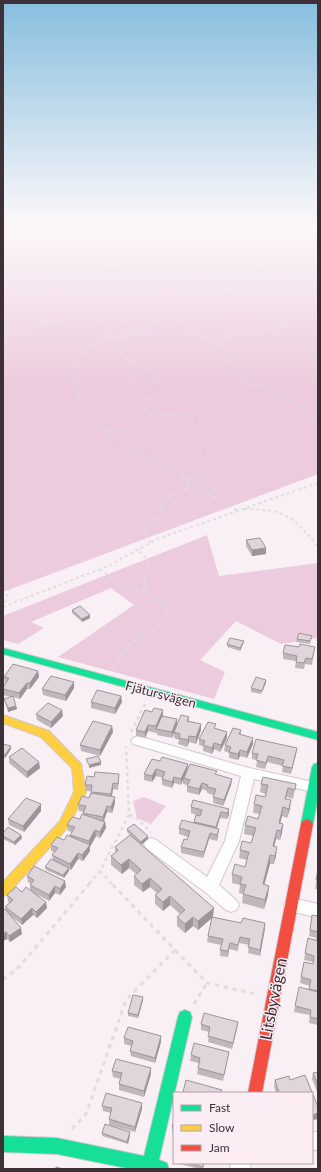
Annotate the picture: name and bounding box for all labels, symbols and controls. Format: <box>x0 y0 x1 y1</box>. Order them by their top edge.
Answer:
street label: Fjätursvägen <box>124 677 198 711</box>
street label: Litsbyvägen <box>255 956 290 1042</box>
legend <box>173 1092 313 1164</box>
text: Fast <box>209 1100 231 1115</box>
text: Slow <box>209 1120 235 1135</box>
text: Jam <box>209 1140 230 1155</box>

